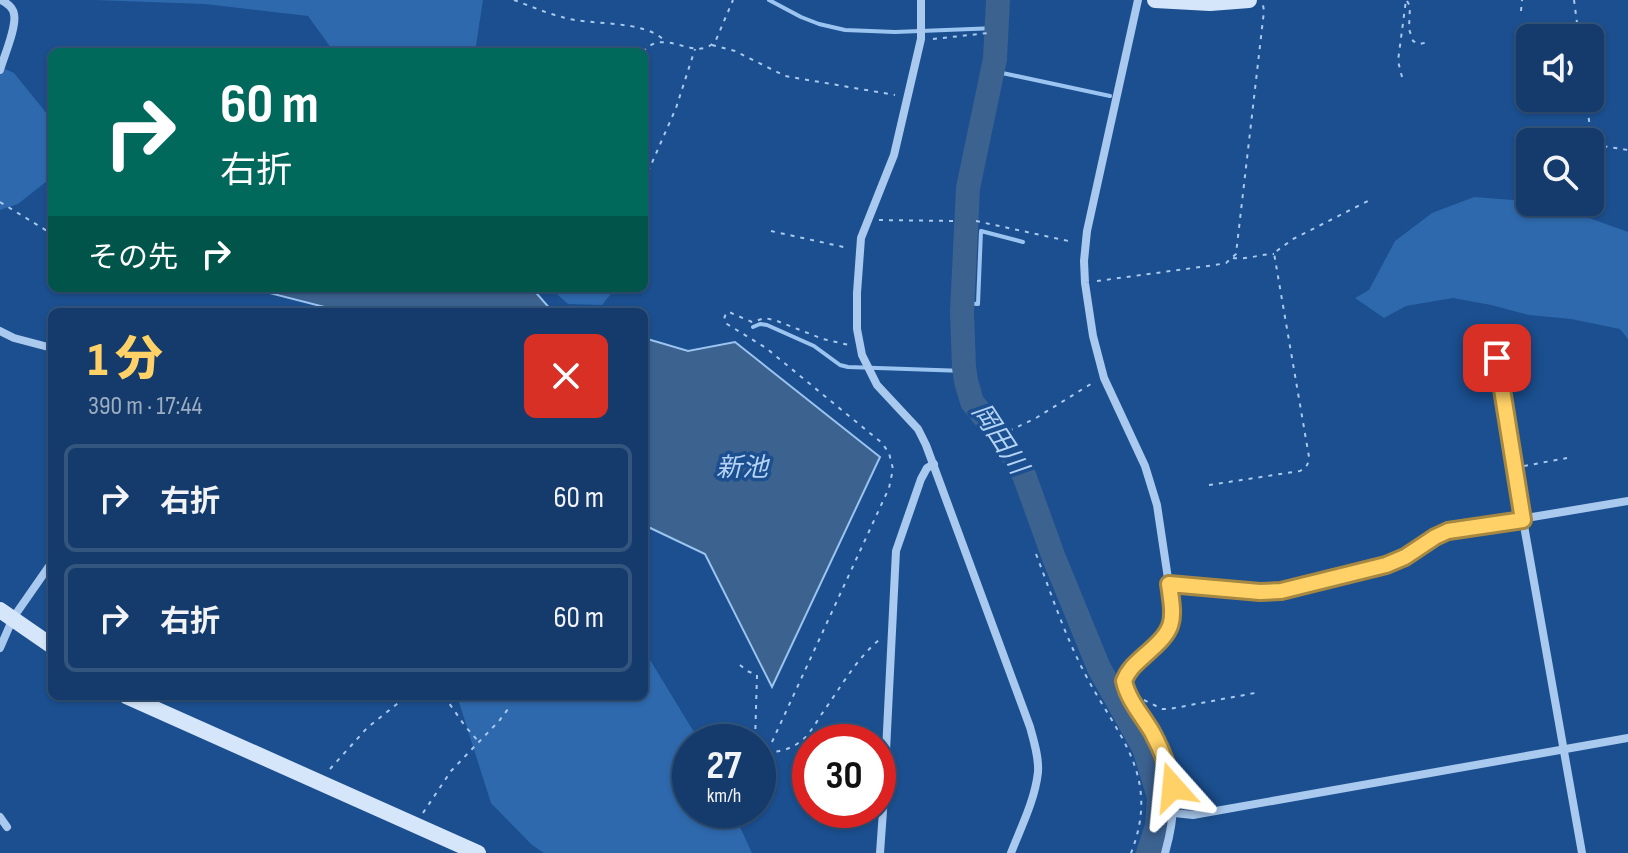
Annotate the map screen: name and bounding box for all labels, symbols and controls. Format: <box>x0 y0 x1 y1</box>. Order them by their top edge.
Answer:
map controls <box>1516 24 1604 216</box>
button: sound <box>1516 24 1604 112</box>
text: 60 m <box>220 72 319 139</box>
icon: right <box>88 80 192 184</box>
button: search <box>1516 128 1604 216</box>
text: 右折 <box>220 150 292 193</box>
icon: right <box>194 232 238 276</box>
text: その先 <box>88 240 178 276</box>
pin <box>1463 324 1531 392</box>
text: 1 分 <box>88 332 163 389</box>
button: close <box>524 334 608 418</box>
icon: arrive <box>1475 336 1519 380</box>
text: 390 m · 17:44 <box>88 391 202 422</box>
water label: 岡田川 <box>965 398 1035 483</box>
water label: 新池 <box>716 453 771 484</box>
icon: right <box>92 476 136 520</box>
text: 60 m <box>553 480 604 516</box>
text: 右折 <box>160 484 220 520</box>
icon: right <box>92 596 136 640</box>
text: 60 m <box>553 600 604 636</box>
text: 右折 <box>160 604 220 640</box>
speed limit sign: 30 <box>792 724 896 828</box>
text: 27 <box>707 742 741 790</box>
position arrow <box>1131 745 1215 829</box>
text: km/h <box>707 784 741 808</box>

